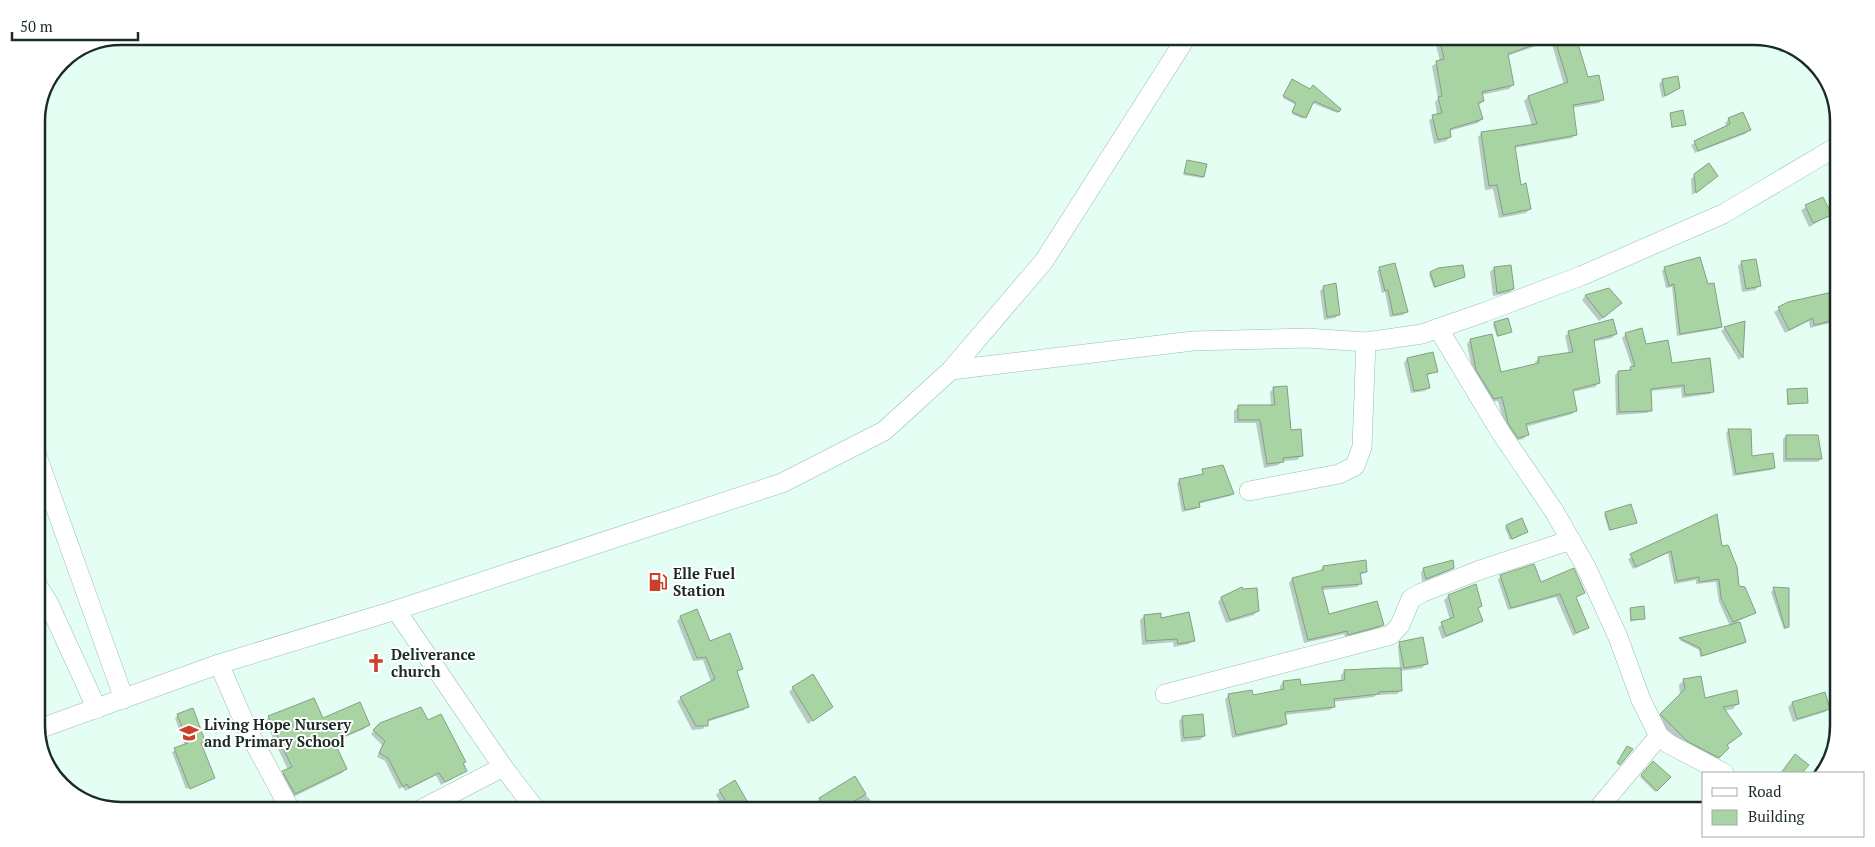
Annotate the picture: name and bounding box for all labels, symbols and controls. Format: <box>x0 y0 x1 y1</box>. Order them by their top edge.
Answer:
scale bar <box>12 10 139 42</box>
text: 50 m <box>20 16 53 36</box>
place label: Elle Fuel Station <box>673 563 735 600</box>
fuel station icon: Elle Fuel Station <box>647 571 669 593</box>
place label: Deliverance church <box>391 644 476 681</box>
church icon: Deliverance church <box>365 652 387 674</box>
place label: Living Hope Nursery and Primary School <box>204 714 352 751</box>
school or university icon: Living Hope Nursery and Primary School <box>178 722 200 744</box>
legend <box>1702 772 1865 837</box>
text: Road <box>1748 781 1781 801</box>
text: Building <box>1748 806 1806 826</box>

